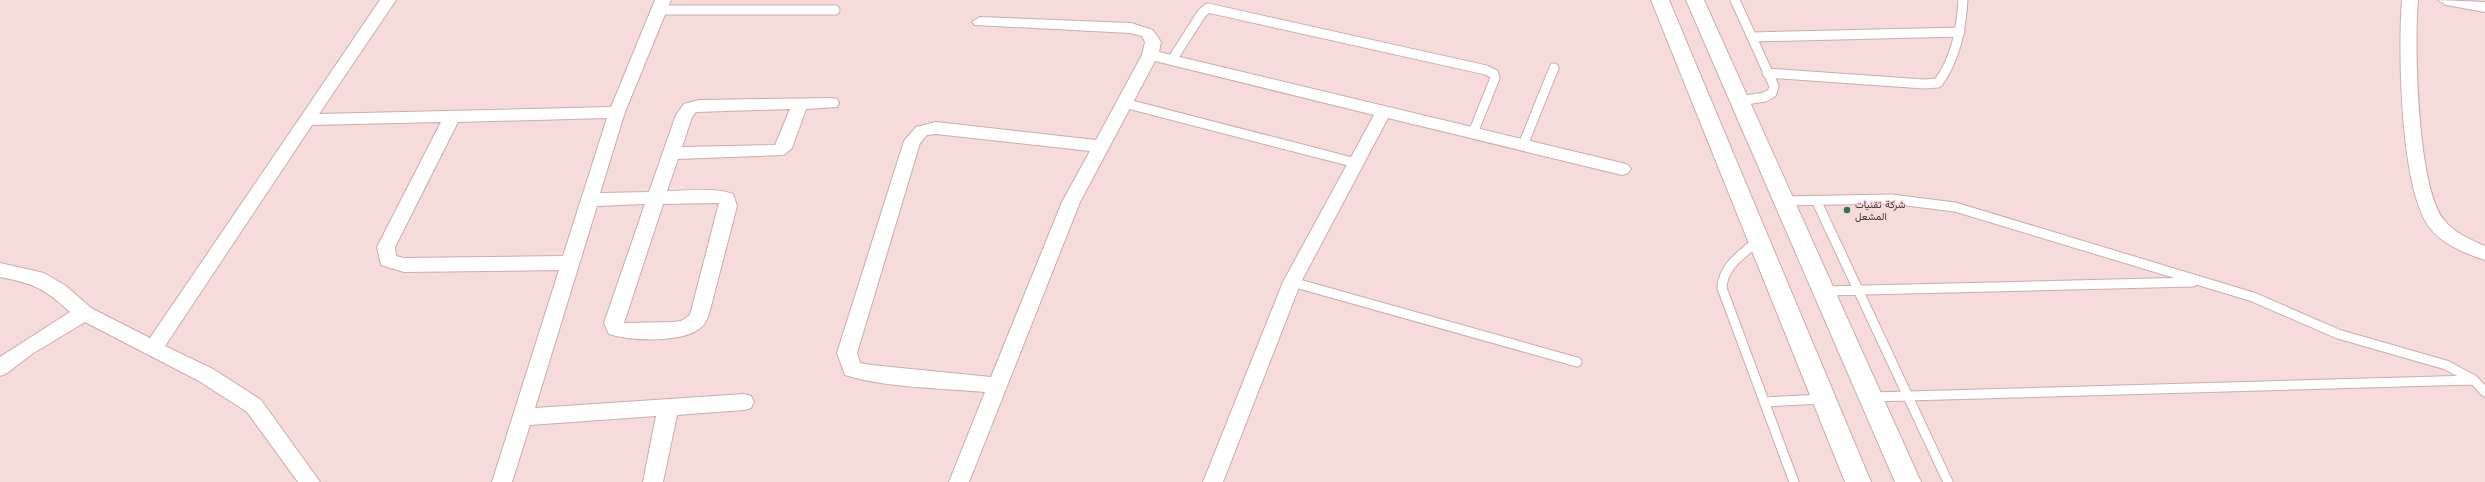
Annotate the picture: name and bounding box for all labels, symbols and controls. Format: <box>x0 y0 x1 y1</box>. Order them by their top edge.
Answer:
place label: شركة تقنيات المشعل <box>1855 199 1906 222</box>
marker: شركة تقنيات المشعل <box>1842 205 1852 215</box>

